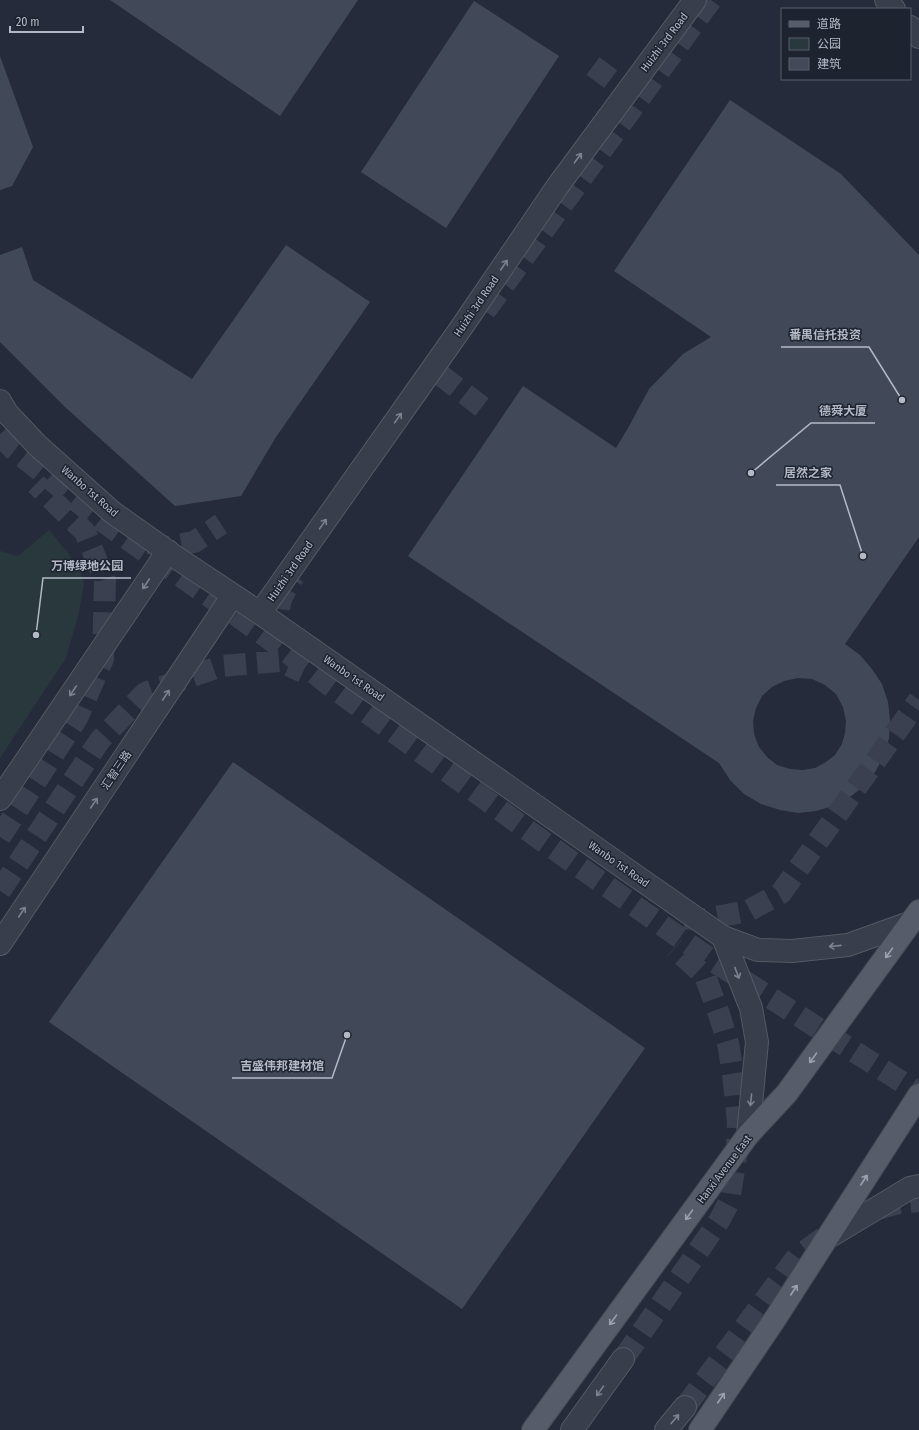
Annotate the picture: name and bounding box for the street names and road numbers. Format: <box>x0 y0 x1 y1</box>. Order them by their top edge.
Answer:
street label: Huizhi 3rd Road <box>638 10 691 74</box>
street label: Huizhi 3rd Road <box>451 273 502 339</box>
street label: Wanbo 1st Road <box>59 463 121 520</box>
street label: Huizhi 3rd Road <box>265 539 316 604</box>
street label: Wanbo 1st Road <box>321 653 387 704</box>
street label: 汇智三路 <box>99 748 134 792</box>
street label: Wanbo 1st Road <box>586 839 652 890</box>
street label: Hanxi Avenue East <box>694 1132 755 1206</box>

